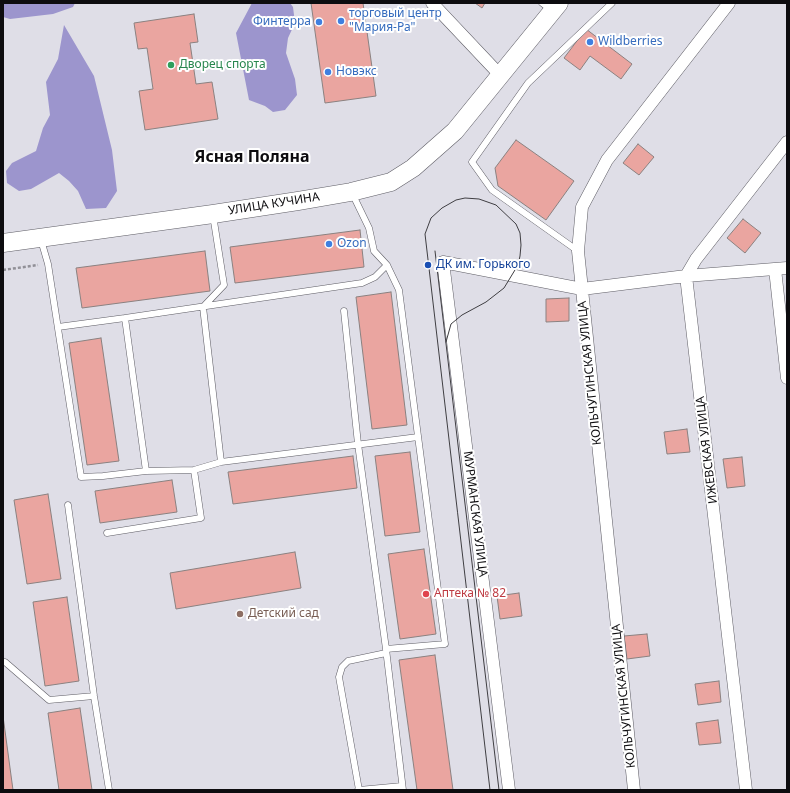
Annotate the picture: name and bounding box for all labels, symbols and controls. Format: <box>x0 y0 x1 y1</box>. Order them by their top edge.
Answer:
place label: торговый центр "Мария-Ра" <box>349 7 442 35</box>
place label: Финтерра <box>253 15 311 29</box>
marker: торговый центр "Мария-Ра" <box>336 16 346 26</box>
marker: Финтерра <box>314 17 324 27</box>
place label: Wildberries <box>598 35 662 49</box>
marker: Wildberries <box>585 37 595 47</box>
place label: Дворец спорта <box>179 58 266 72</box>
marker: Дворец спорта <box>166 60 176 70</box>
place label: Новэкс <box>336 65 377 79</box>
marker: Новэкс <box>323 67 333 77</box>
district label: Ясная Поляна <box>195 147 309 167</box>
street label: УЛИЦА КУЧИНА <box>227 190 321 218</box>
place label: Ozon <box>337 237 367 251</box>
marker: Ozon <box>324 239 334 249</box>
place label: ДК им. Горького <box>436 258 530 272</box>
marker: ДК им. Горького <box>423 260 433 270</box>
street label: КОЛЬЧУГИНСКАЯ УЛИЦА <box>575 300 605 446</box>
street label: ИЖЕВСКАЯ УЛИЦА <box>693 395 721 505</box>
street label: МУРМАНСКАЯ УЛИЦА <box>460 450 490 578</box>
place label: Аптека № 82 <box>434 587 506 601</box>
marker: Аптека № 82 <box>421 589 431 599</box>
place label: Детский сад <box>248 607 319 621</box>
marker: Детский сад <box>235 609 245 619</box>
street label: КОЛЬЧУГИНСКАЯ УЛИЦА <box>609 623 639 769</box>

